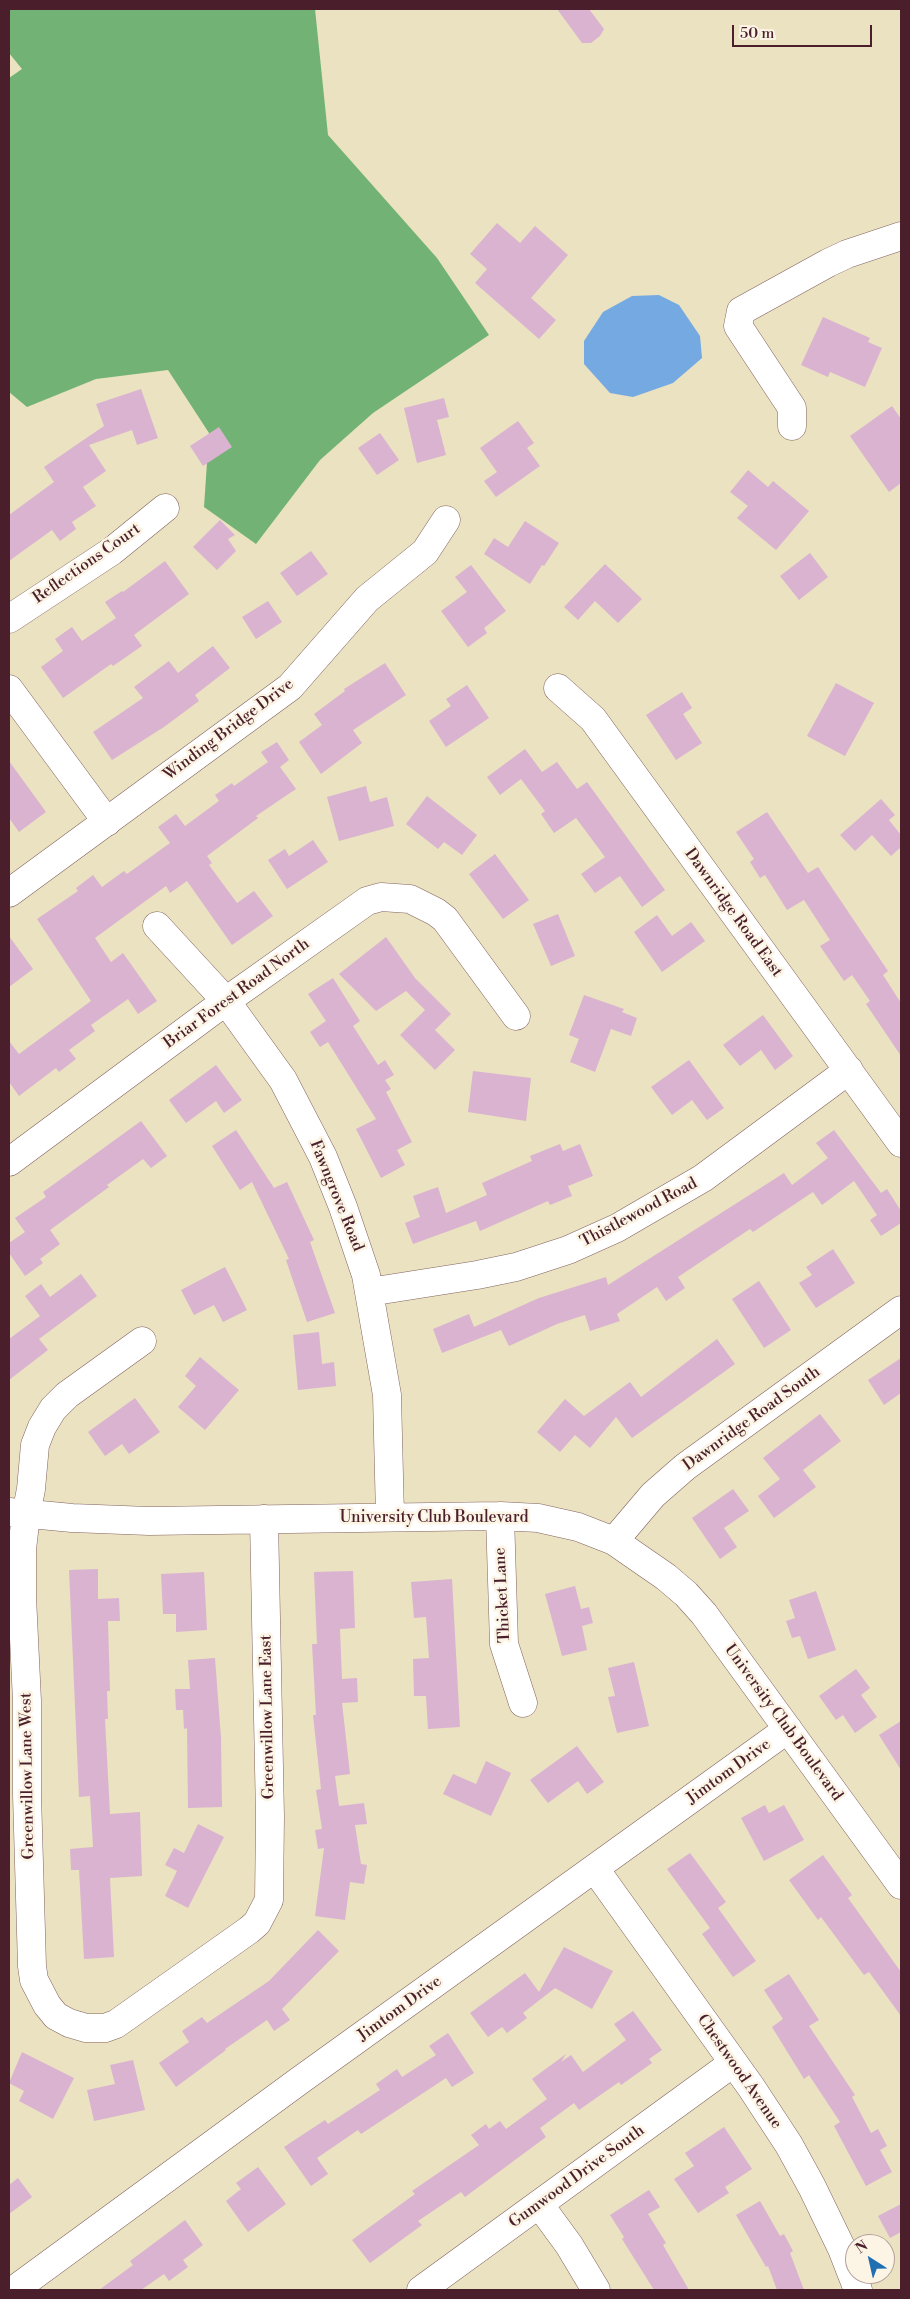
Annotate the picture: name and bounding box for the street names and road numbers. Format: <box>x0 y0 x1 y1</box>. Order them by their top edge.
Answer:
street label: Reflections Court <box>30 520 144 608</box>
street label: Winding Bridge Drive <box>160 675 298 785</box>
street label: Dawnridge Road East <box>680 845 786 981</box>
street label: Briar Forest Road North <box>160 935 314 1053</box>
street label: Fawngrove Road <box>305 1138 367 1254</box>
street label: Thistlewood Road <box>577 1174 701 1252</box>
street label: Dawnridge Road South <box>680 1363 824 1475</box>
street label: University Club Boulevard <box>339 1508 529 1528</box>
street label: Thicket Lane <box>491 1547 515 1643</box>
street label: Greenwillow Lane East <box>257 1635 279 1799</box>
street label: University Club Boulevard <box>720 1641 846 1805</box>
street label: Greenwillow Lane West <box>17 1692 39 1860</box>
street label: Jimtom Drive <box>683 1735 775 1809</box>
street label: Jimtom Drive <box>354 1972 446 2046</box>
street label: Chestwood Avenue <box>692 2011 786 2133</box>
street label: Gumwood Drive South <box>506 2121 648 2233</box>

